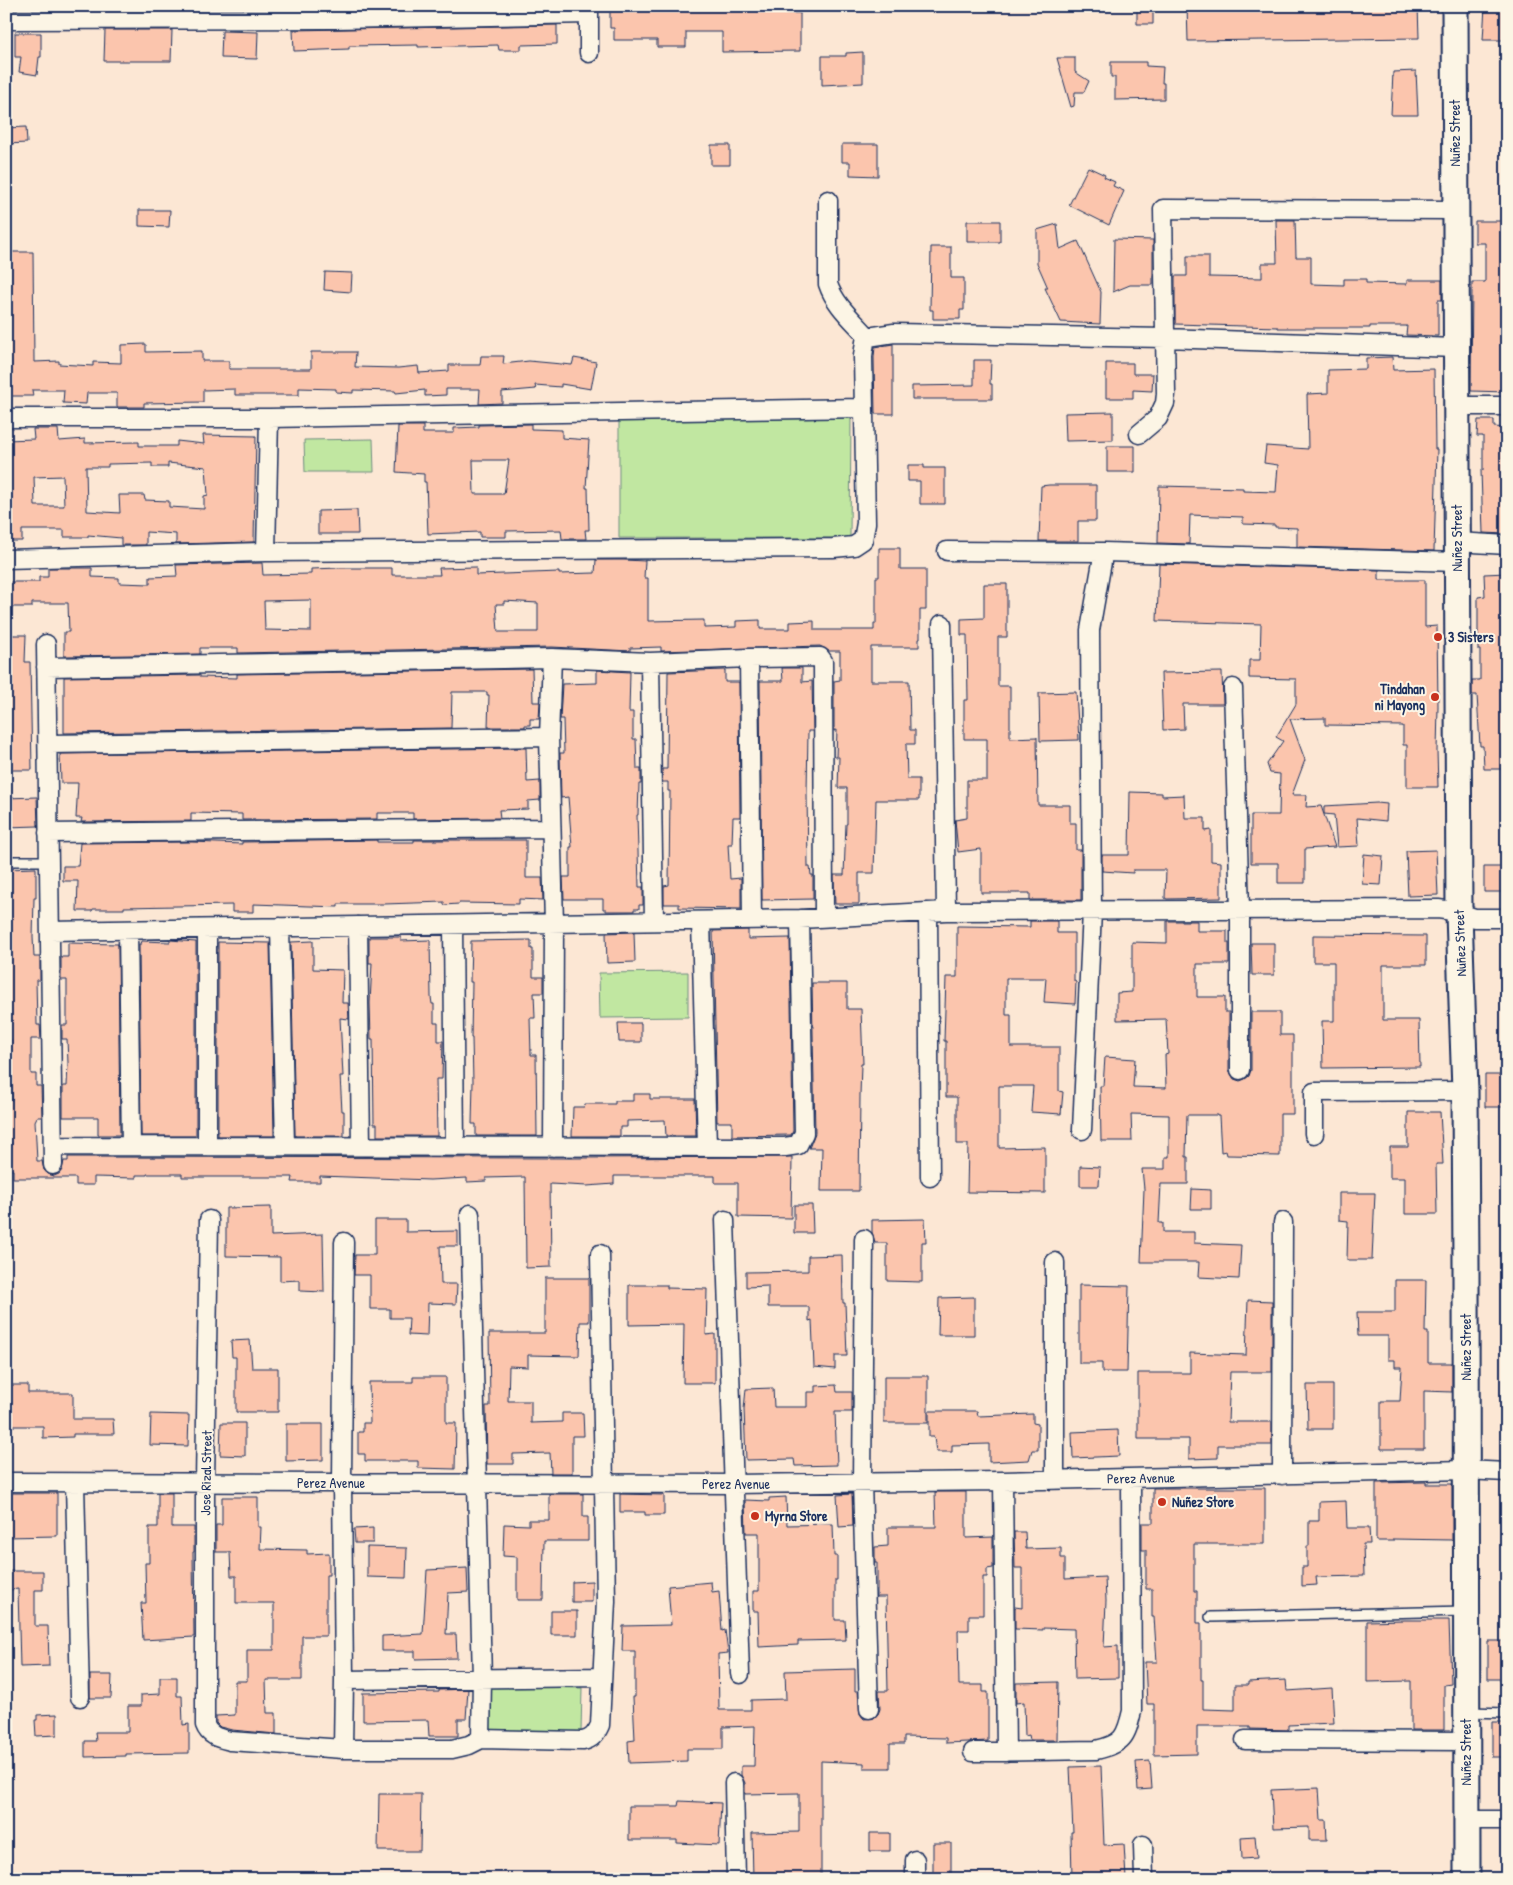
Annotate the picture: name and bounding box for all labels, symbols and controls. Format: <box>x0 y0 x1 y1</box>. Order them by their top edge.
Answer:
street label: Nuñez Street <box>1445 99 1464 166</box>
street label: Nuñez Street <box>1447 504 1466 571</box>
place label: 3 Sisters <box>1448 627 1494 646</box>
marker: 3 Sisters <box>1432 631 1444 643</box>
place label: Tindahan ni Mayong <box>1374 679 1425 716</box>
marker: Tindahan ni Mayong <box>1429 691 1441 703</box>
street label: Nuñez Street <box>1449 909 1470 977</box>
street label: Nuñez Street <box>1456 1313 1475 1380</box>
street label: Jose Rizal Street <box>195 1430 216 1516</box>
street label: Perez Avenue <box>1107 1467 1176 1488</box>
street label: Perez Avenue <box>297 1473 365 1492</box>
street label: Perez Avenue <box>702 1474 770 1493</box>
place label: Nuñez Store <box>1172 1492 1234 1511</box>
marker: Nuñez Store <box>1156 1496 1168 1508</box>
place label: Myrna Store <box>765 1506 828 1527</box>
marker: Myrna Store <box>749 1510 761 1522</box>
street label: Nuñez Street <box>1456 1718 1475 1785</box>

